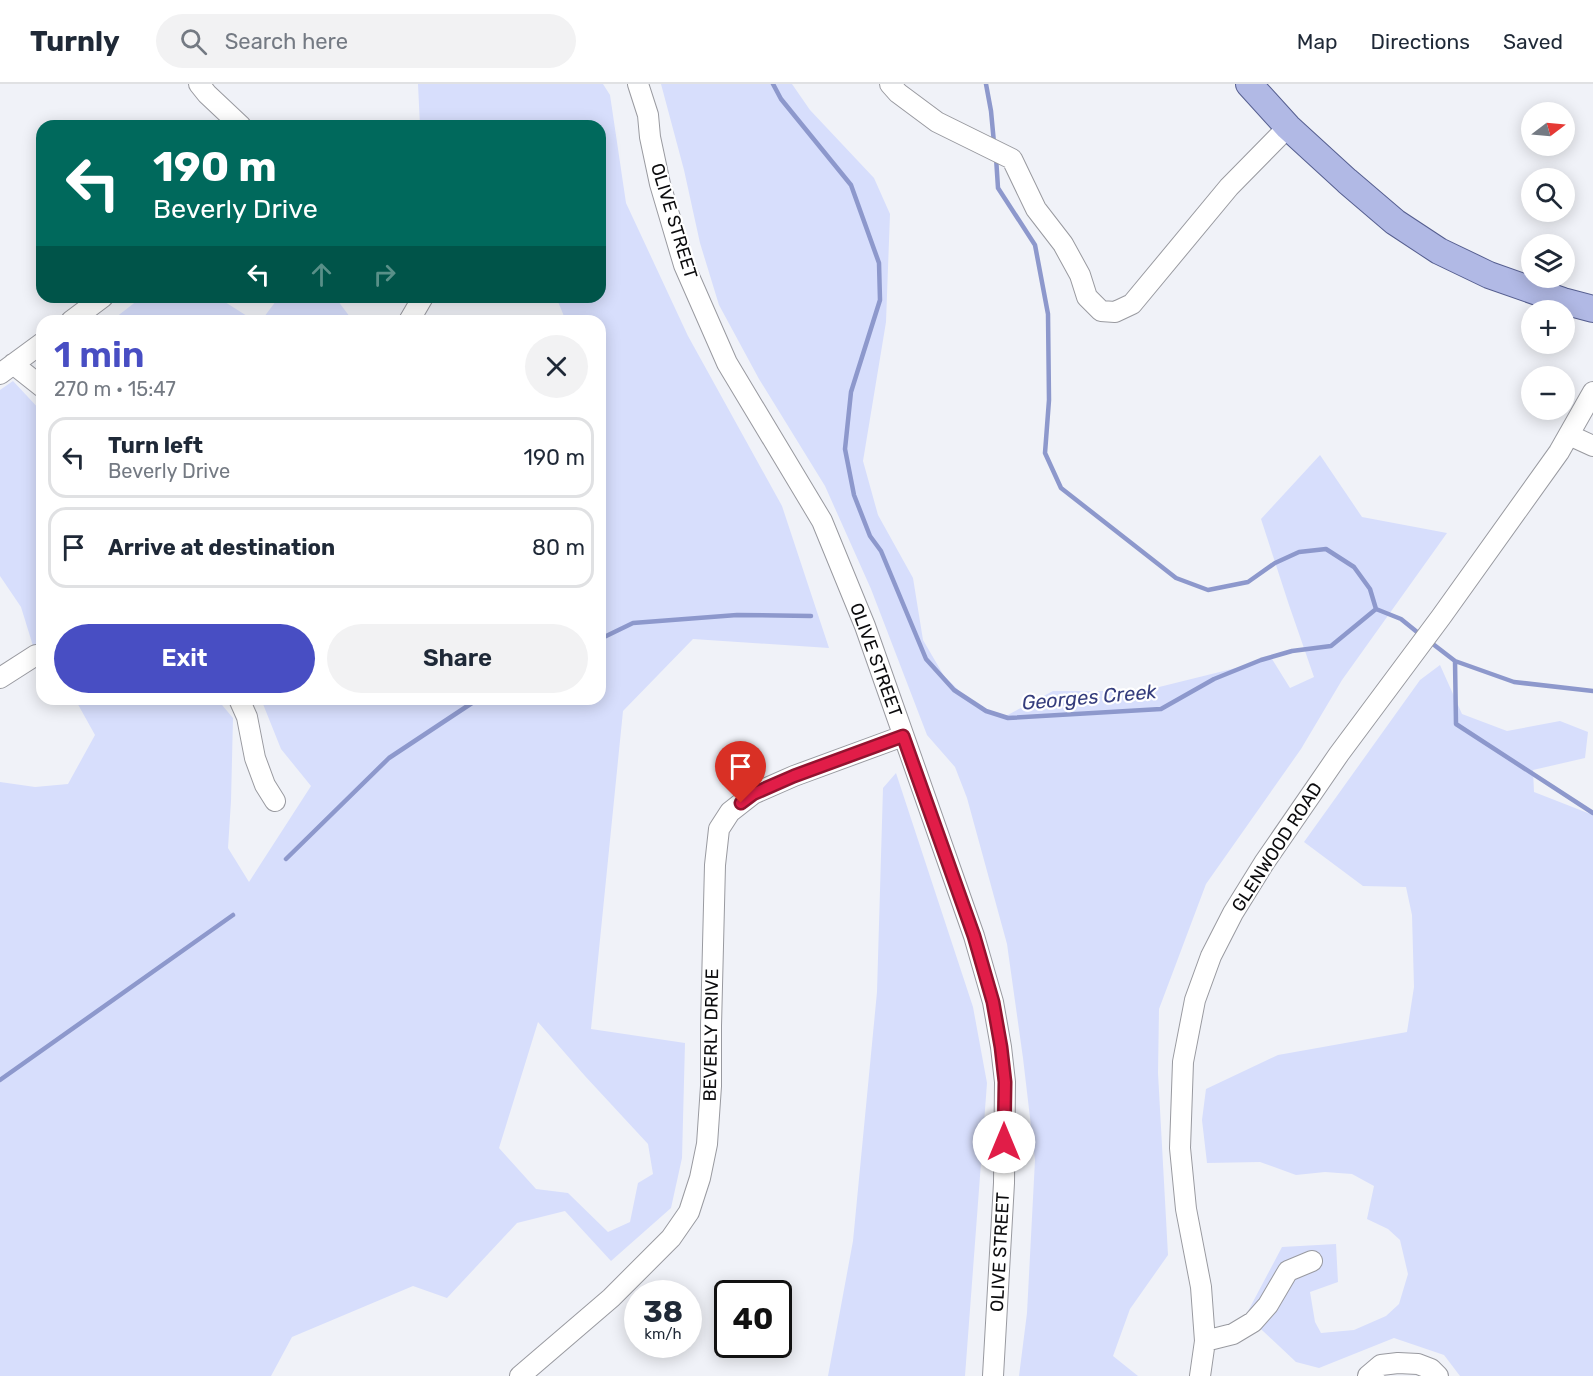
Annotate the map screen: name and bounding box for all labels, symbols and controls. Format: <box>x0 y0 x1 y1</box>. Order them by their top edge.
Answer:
search box <box>156 14 576 68</box>
text: Turnly <box>30 25 120 58</box>
icon: search <box>177 25 210 58</box>
text: Search here <box>225 28 348 55</box>
text: Map <box>1297 29 1338 54</box>
text: Directions <box>1371 29 1470 54</box>
text: Saved <box>1503 29 1563 54</box>
north arrow <box>1521 102 1575 156</box>
map controls <box>1521 102 1575 420</box>
text: 190 m <box>153 142 277 192</box>
icon: left <box>54 144 132 222</box>
street label: OLIVE STREET <box>646 160 702 282</box>
button: search <box>1521 168 1575 222</box>
text: Beverly Drive <box>153 193 318 225</box>
button: layers <box>1521 234 1575 288</box>
icon: left <box>242 258 275 291</box>
icon: ahead <box>305 258 338 291</box>
icon: right <box>368 258 401 291</box>
button: + <box>1521 300 1575 354</box>
text: 1 min <box>54 333 145 376</box>
button: close <box>525 335 588 398</box>
button: − <box>1521 366 1575 420</box>
text: 270 m · 15:47 <box>54 377 176 401</box>
text: Turn left <box>108 432 203 459</box>
icon: left <box>57 441 90 474</box>
text: 190 m <box>524 444 585 471</box>
text: Beverly Drive <box>108 459 230 483</box>
icon: arrive <box>57 531 90 564</box>
text: Arrive at destination <box>108 534 335 561</box>
text: 80 m <box>532 534 585 561</box>
street label: OLIVE STREET <box>845 600 907 720</box>
button: Exit <box>54 624 315 693</box>
button: Share <box>327 624 588 693</box>
water label: Georges Creek <box>1021 679 1158 715</box>
pin <box>715 741 766 803</box>
icon: arrive <box>724 750 757 783</box>
street label: GLENWOOD ROAD <box>1227 778 1327 916</box>
street label: BEVERLY DRIVE <box>699 968 723 1102</box>
position arrow <box>972 1110 1036 1174</box>
street label: OLIVE STREET <box>986 1192 1014 1312</box>
speed limit sign: 40 <box>714 1280 792 1358</box>
text: 38 <box>643 1294 683 1330</box>
text: km/h <box>644 1325 682 1343</box>

